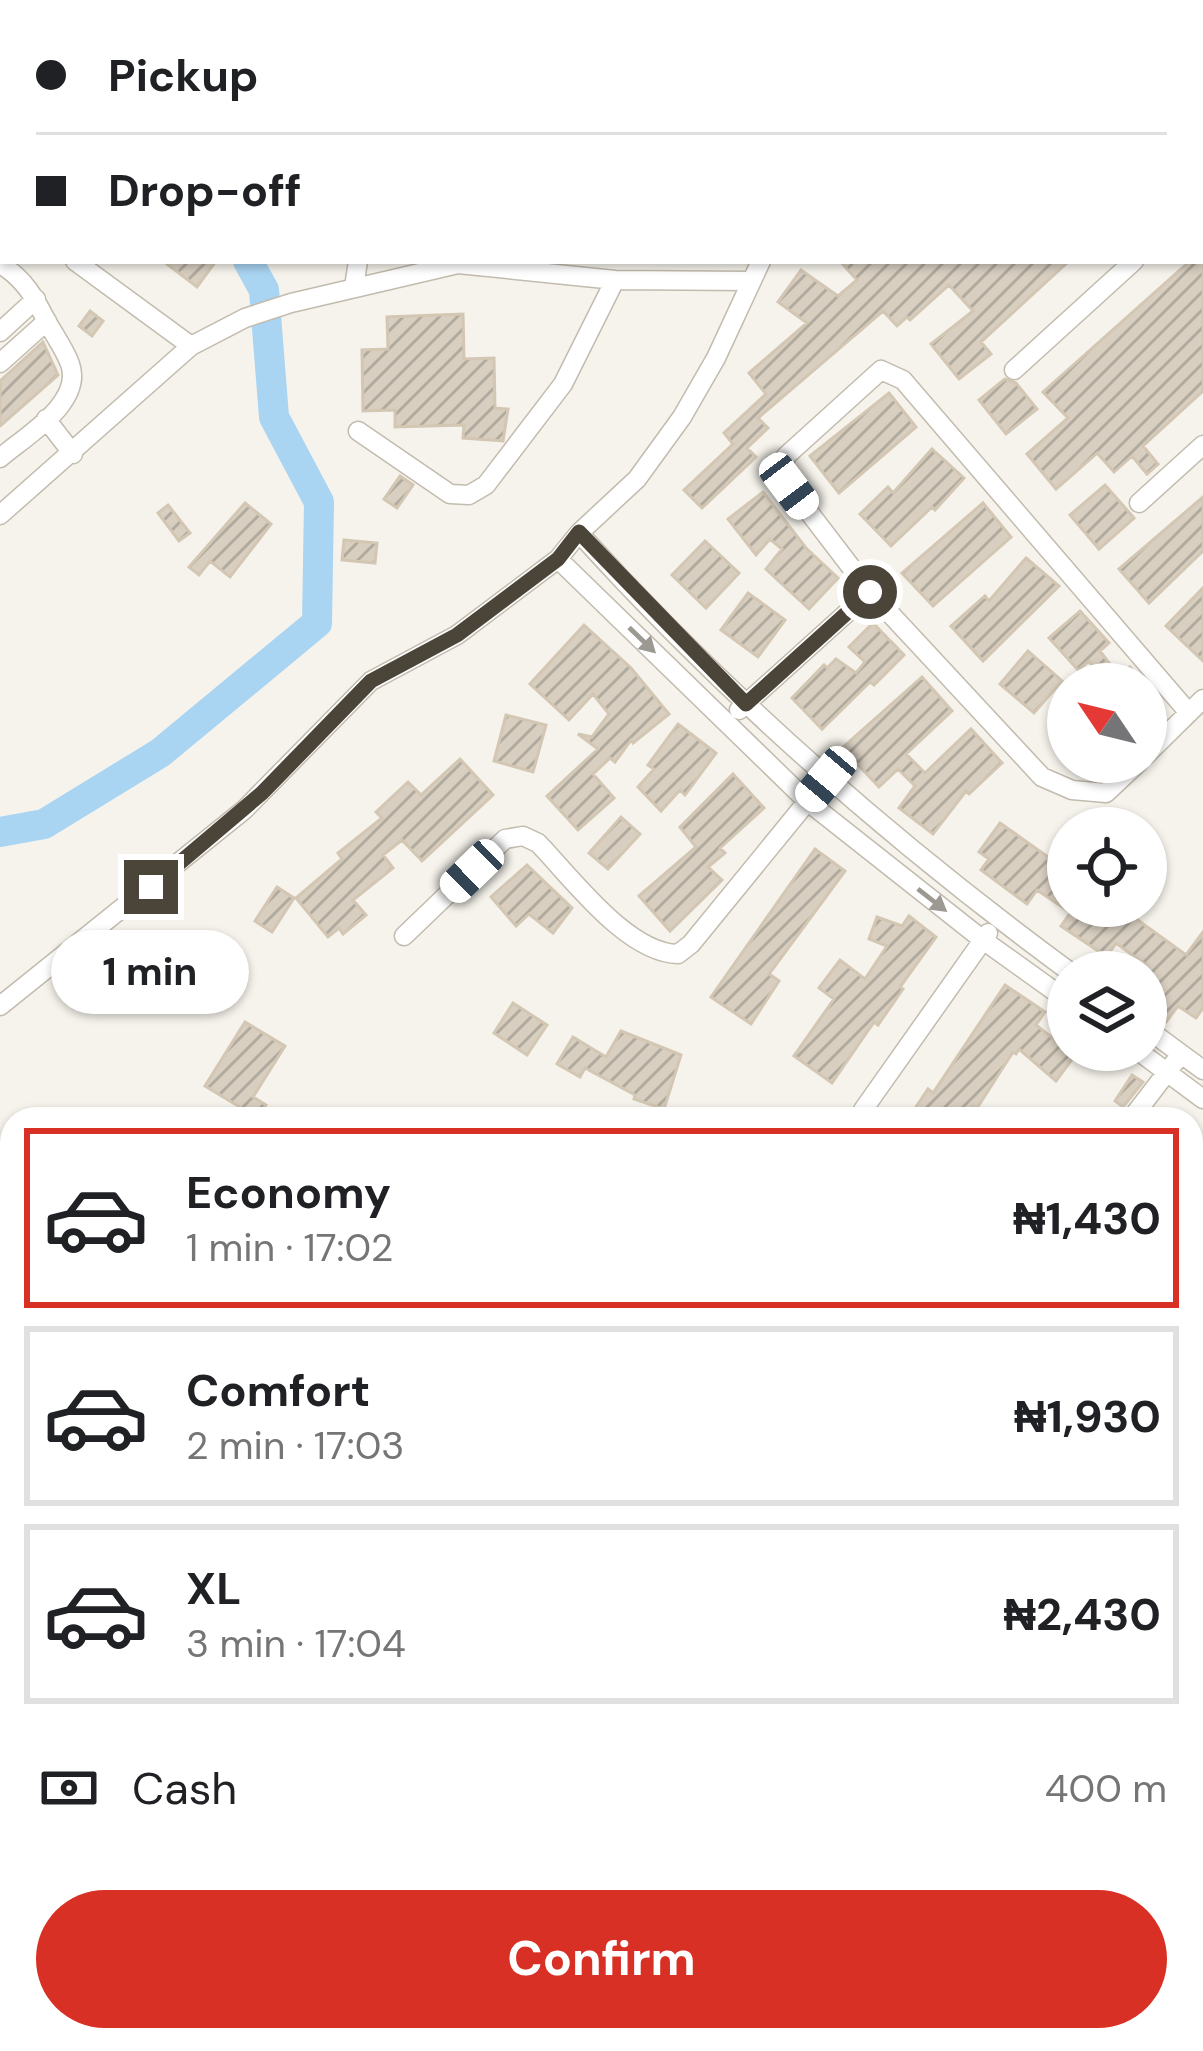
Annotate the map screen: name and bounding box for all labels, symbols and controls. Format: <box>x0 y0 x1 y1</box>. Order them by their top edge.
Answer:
text: Pickup <box>108 46 258 105</box>
text: Drop-off <box>108 161 302 220</box>
car <box>753 446 825 526</box>
route start <box>843 565 897 619</box>
one-way arrow <box>627 626 656 654</box>
north arrow <box>1047 663 1167 783</box>
map controls <box>1047 663 1167 1071</box>
car <box>789 740 863 818</box>
button: locate <box>1047 807 1167 927</box>
car <box>434 833 510 909</box>
route end <box>124 860 178 914</box>
one-way arrow <box>917 887 948 912</box>
callout: 1 min <box>52 929 250 1013</box>
text: 1 min <box>103 946 197 997</box>
button: layers <box>1047 951 1167 1071</box>
text: Economy <box>186 1163 391 1222</box>
icon: car <box>42 1164 150 1272</box>
text: ₦1,430 <box>1013 1189 1161 1248</box>
text: 1 min · 17:02 <box>186 1222 393 1273</box>
text: Comfort <box>186 1361 370 1420</box>
icon: car <box>42 1362 150 1470</box>
text: ₦1,930 <box>1014 1387 1161 1446</box>
text: 2 min · 17:03 <box>186 1420 404 1471</box>
text: XL <box>186 1559 241 1618</box>
icon: car <box>42 1560 150 1668</box>
text: ₦2,430 <box>1003 1585 1161 1644</box>
text: 3 min · 17:04 <box>186 1618 406 1669</box>
icon: cash <box>36 1755 102 1821</box>
text: Cash <box>132 1759 237 1818</box>
text: 400 m <box>1045 1763 1167 1814</box>
button: Confirm <box>36 1890 1167 2028</box>

